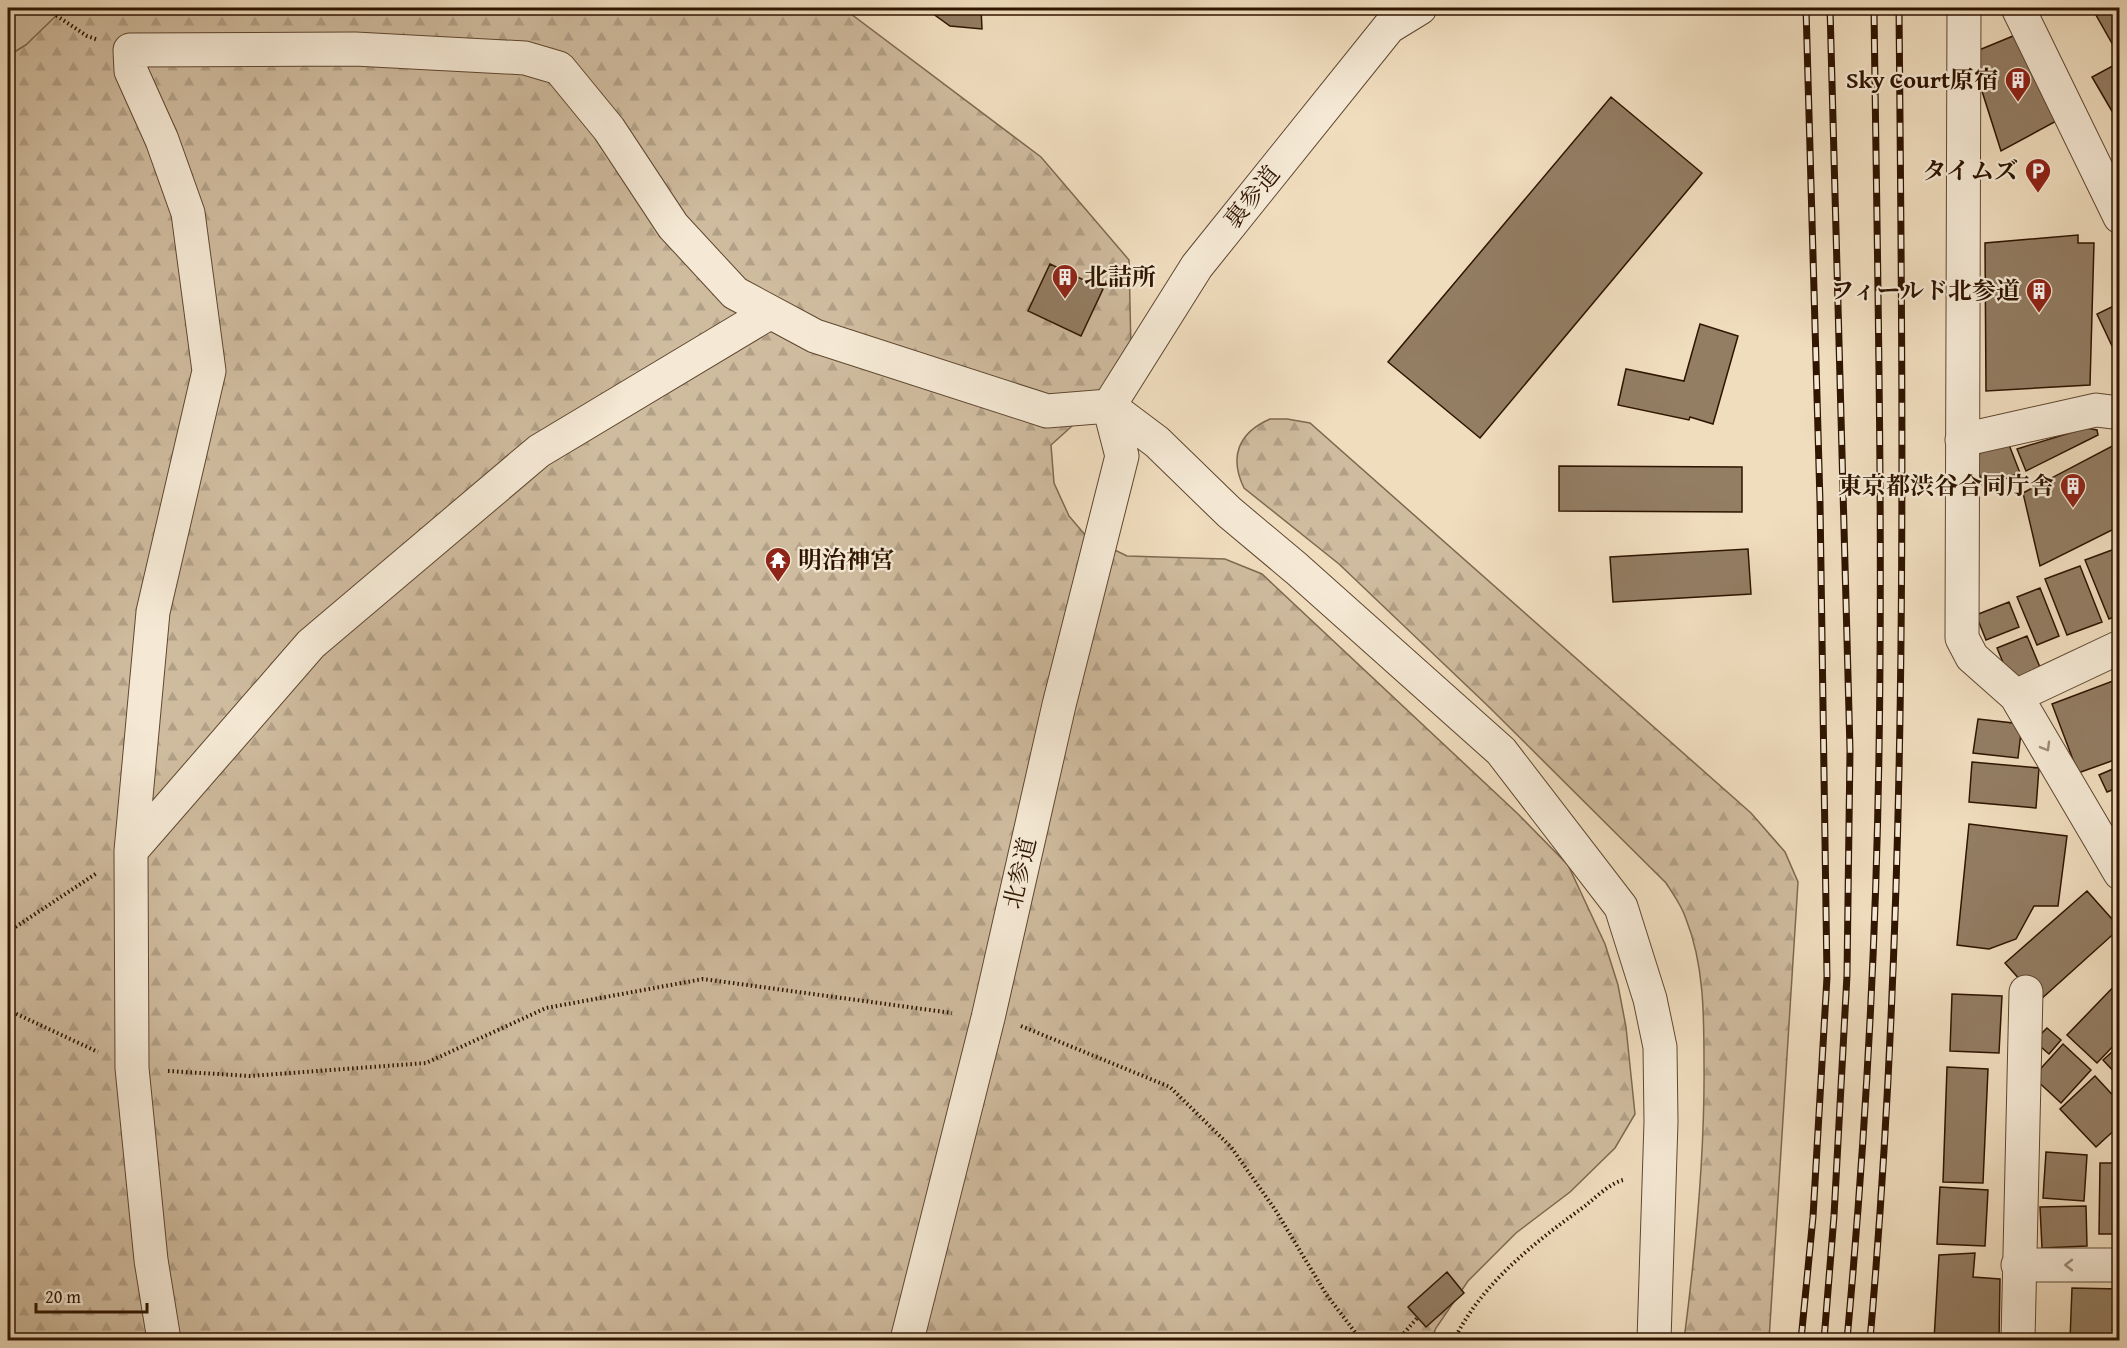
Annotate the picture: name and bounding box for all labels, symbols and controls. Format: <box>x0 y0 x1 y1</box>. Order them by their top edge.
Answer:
place label: Sky Court原宿 <box>1846 62 1998 97</box>
building icon: Sky Court原宿 <box>2003 65 2033 103</box>
place label: タイムズ <box>1922 153 2018 188</box>
parking icon: タイムズ <box>2023 156 2053 194</box>
street label: 裏参道 <box>1215 158 1288 236</box>
place label: 北詰所 <box>1084 259 1156 294</box>
building icon: 北詰所 <box>1050 262 1080 300</box>
place label: フィールド北参道 <box>1830 273 2020 308</box>
building icon: フィールド北参道 <box>2024 276 2054 314</box>
place label: 東京都渋谷合同庁舎 <box>1838 468 2054 503</box>
building icon: 東京都渋谷合同庁舎 <box>2058 471 2088 509</box>
place label: 明治神宮 <box>798 542 894 577</box>
temple icon: 明治神宮 <box>763 545 793 583</box>
one-way arrow <box>2039 741 2050 751</box>
street label: 北参道 <box>994 834 1045 912</box>
one-way arrow <box>2064 1259 2073 1271</box>
scale bar <box>36 1276 147 1314</box>
text: 20 m <box>45 1283 81 1310</box>

